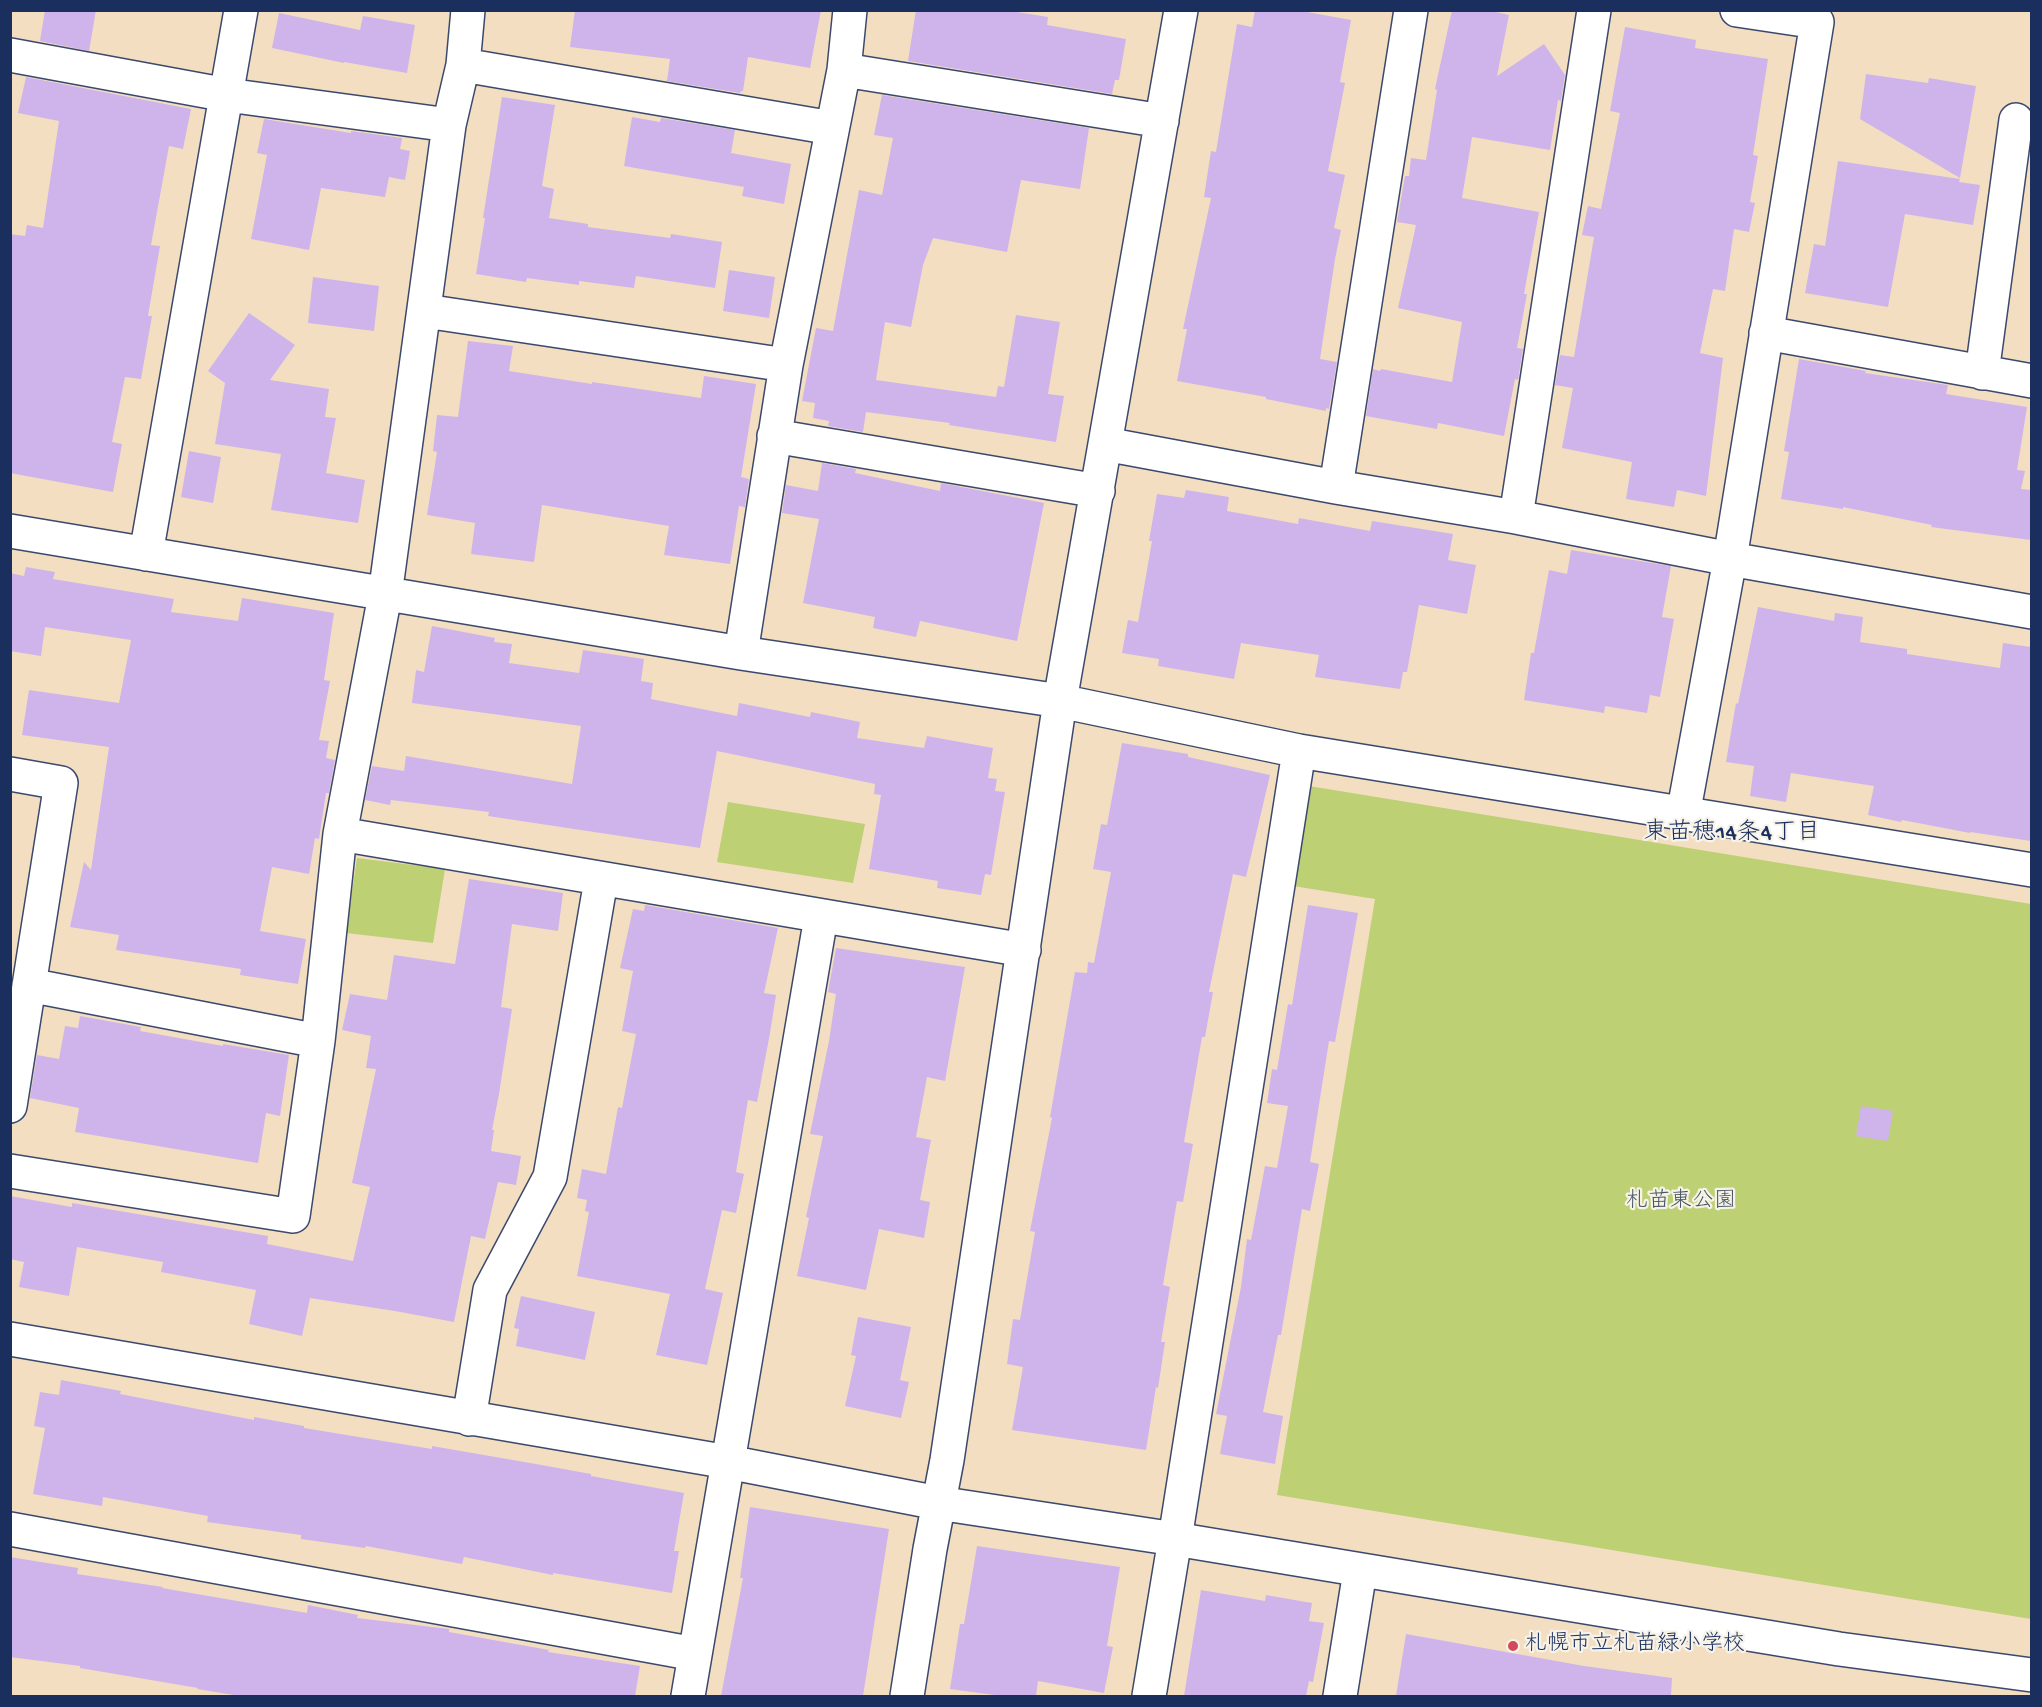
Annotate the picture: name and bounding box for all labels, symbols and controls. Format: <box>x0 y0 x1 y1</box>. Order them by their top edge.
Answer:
district label: 東苗穂14条4丁目 <box>1644 820 1820 848</box>
park label: 札苗東公園 <box>1626 1190 1736 1216</box>
place label: 札幌市立札苗緑小学校 <box>1525 1633 1745 1659</box>
marker: 札幌市立札苗緑小学校 <box>1506 1639 1520 1653</box>

